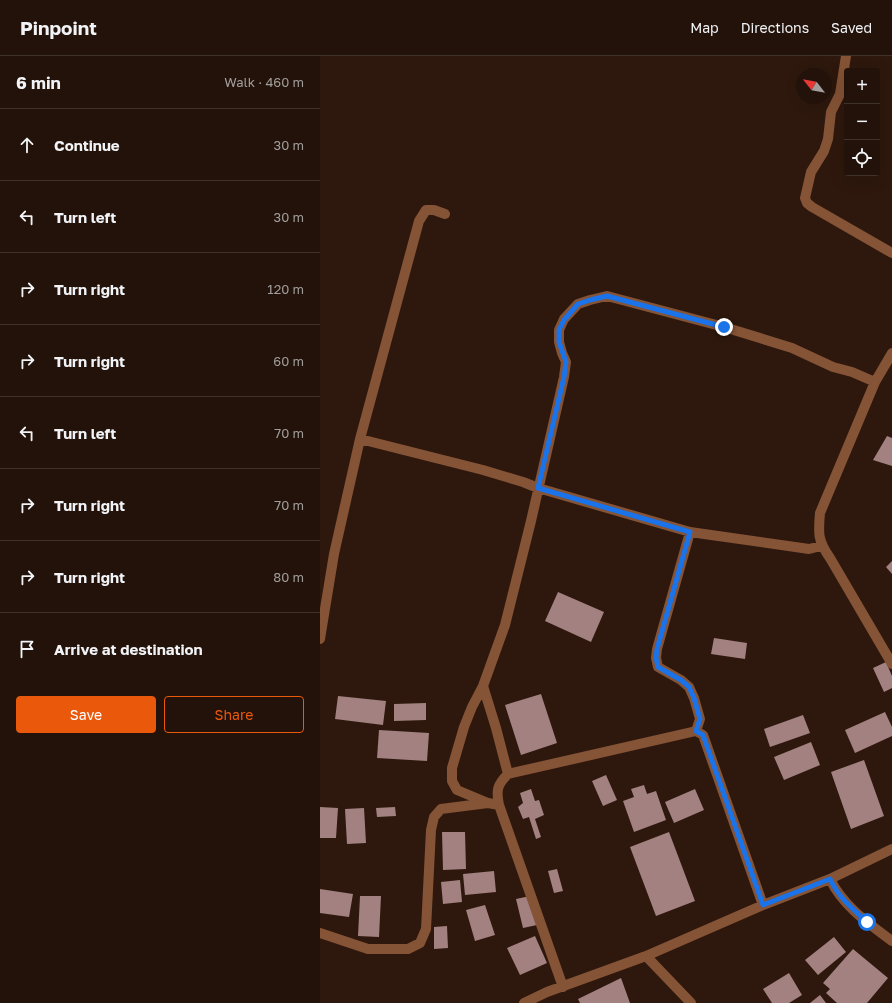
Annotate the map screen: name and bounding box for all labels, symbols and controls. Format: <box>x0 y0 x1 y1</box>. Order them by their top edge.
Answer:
text: Pinpoint <box>20 16 97 39</box>
text: Map <box>690 19 719 36</box>
text: Directions <box>741 19 809 36</box>
text: Saved <box>831 19 872 36</box>
north arrow <box>796 68 832 104</box>
map controls <box>844 68 880 176</box>
button: + <box>844 68 880 104</box>
text: 6 min <box>16 72 61 93</box>
text: Walk · 460 m <box>224 74 304 90</box>
button: − <box>844 104 880 140</box>
icon: ahead <box>16 134 38 156</box>
text: Continue <box>54 136 120 154</box>
text: 30 m <box>274 137 304 153</box>
button: locate <box>844 140 880 176</box>
icon: left <box>16 206 38 228</box>
text: Turn left <box>54 208 116 226</box>
text: 30 m <box>274 209 304 225</box>
icon: right <box>16 278 38 300</box>
text: Turn right <box>54 280 125 298</box>
text: 120 m <box>267 281 304 297</box>
route end <box>715 318 733 336</box>
icon: right <box>16 350 38 372</box>
text: Turn right <box>54 352 125 370</box>
text: 60 m <box>273 353 304 369</box>
icon: left <box>16 422 38 444</box>
text: Turn left <box>54 424 116 442</box>
text: 70 m <box>274 425 304 441</box>
icon: right <box>16 494 38 516</box>
text: Turn right <box>54 496 125 514</box>
text: 70 m <box>274 497 304 513</box>
icon: right <box>16 566 38 588</box>
text: Turn right <box>54 568 125 586</box>
text: 80 m <box>273 569 304 585</box>
icon: arrive <box>16 638 38 660</box>
text: Arrive at destination <box>54 640 203 658</box>
button: Save <box>16 696 156 733</box>
button: Share <box>164 696 304 733</box>
route start <box>858 913 876 931</box>

